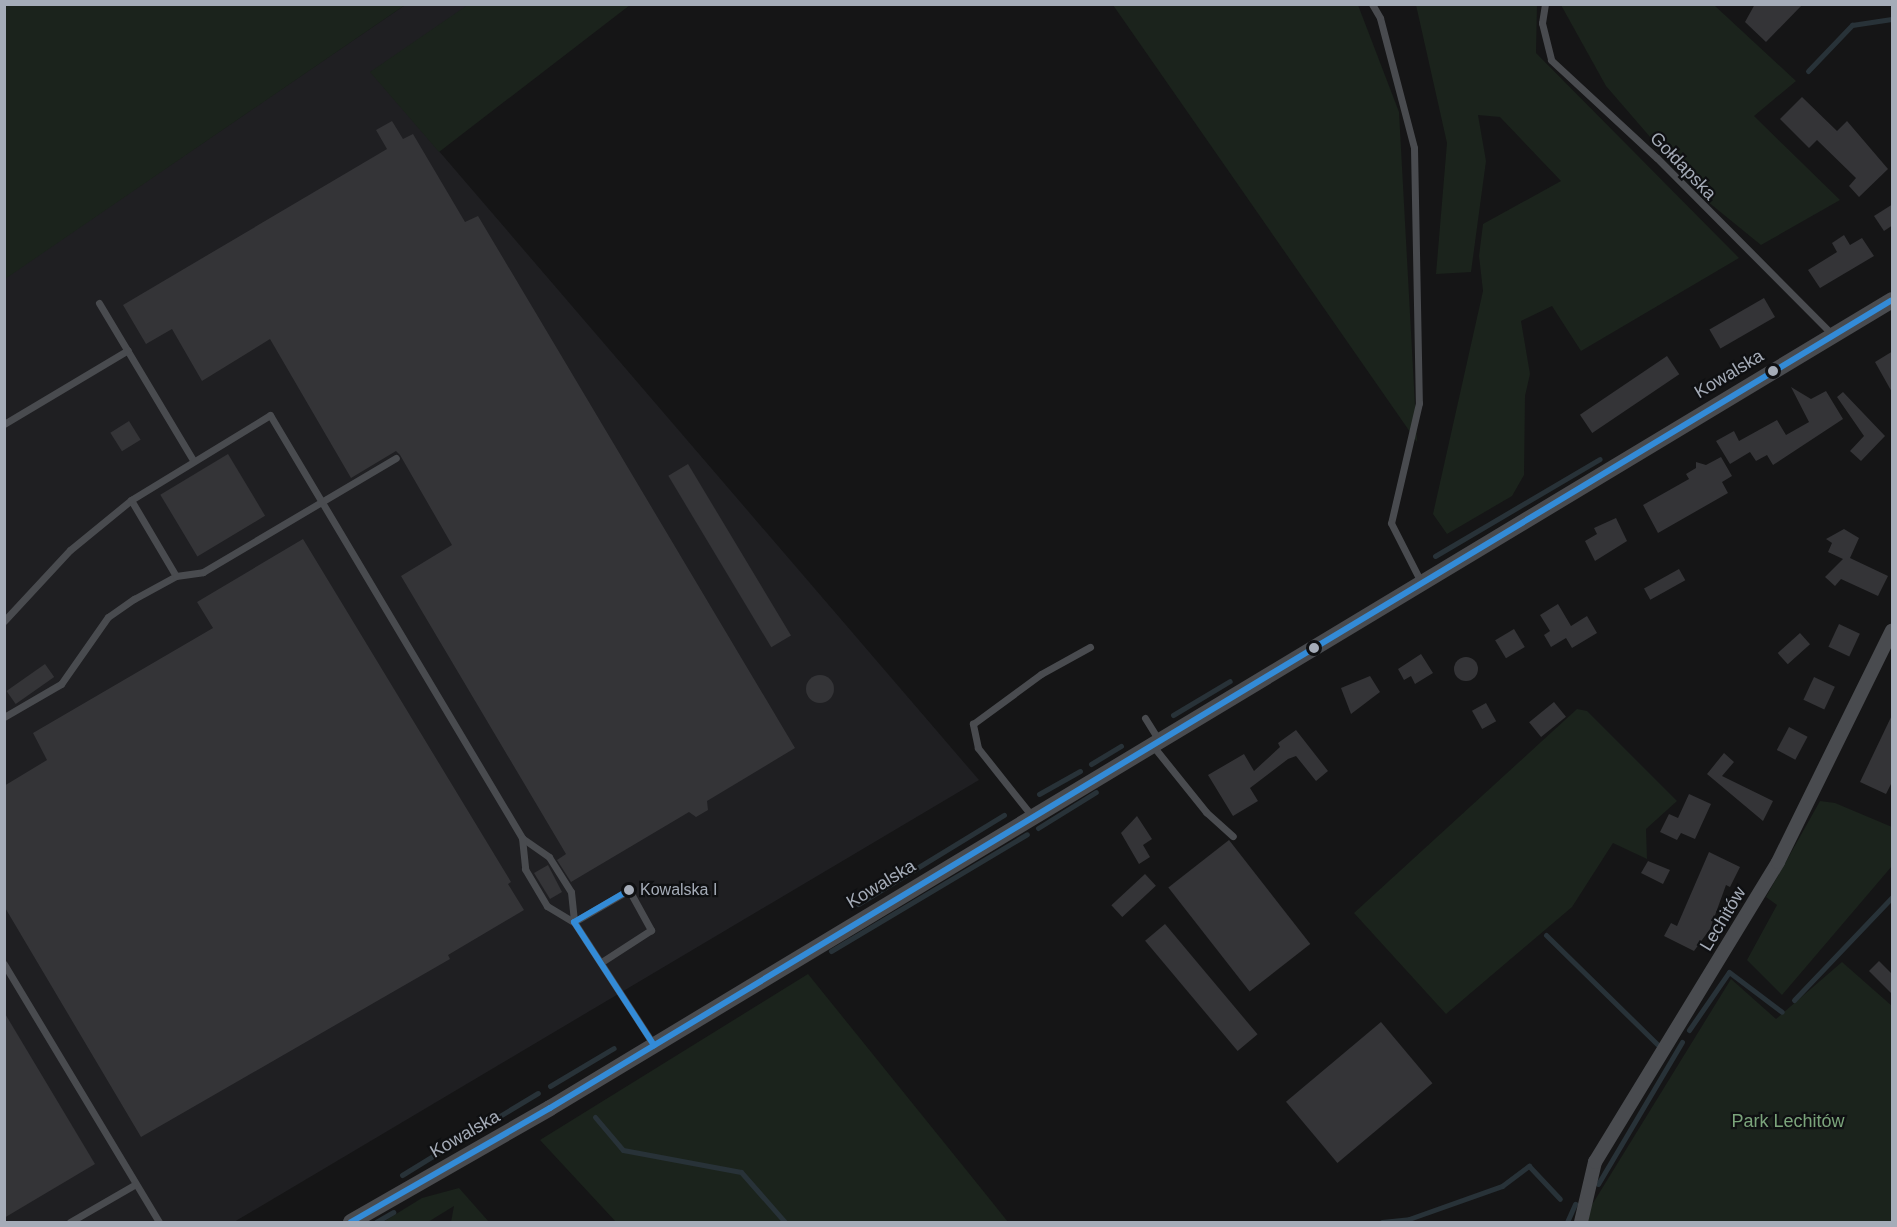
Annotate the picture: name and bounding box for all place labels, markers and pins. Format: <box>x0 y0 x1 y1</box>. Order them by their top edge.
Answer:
unlabelled marker <box>1767 365 1779 377</box>
unlabelled marker <box>1308 642 1320 654</box>
place label: Kowalska I <box>640 880 717 900</box>
marker: Kowalska I <box>623 884 635 896</box>

